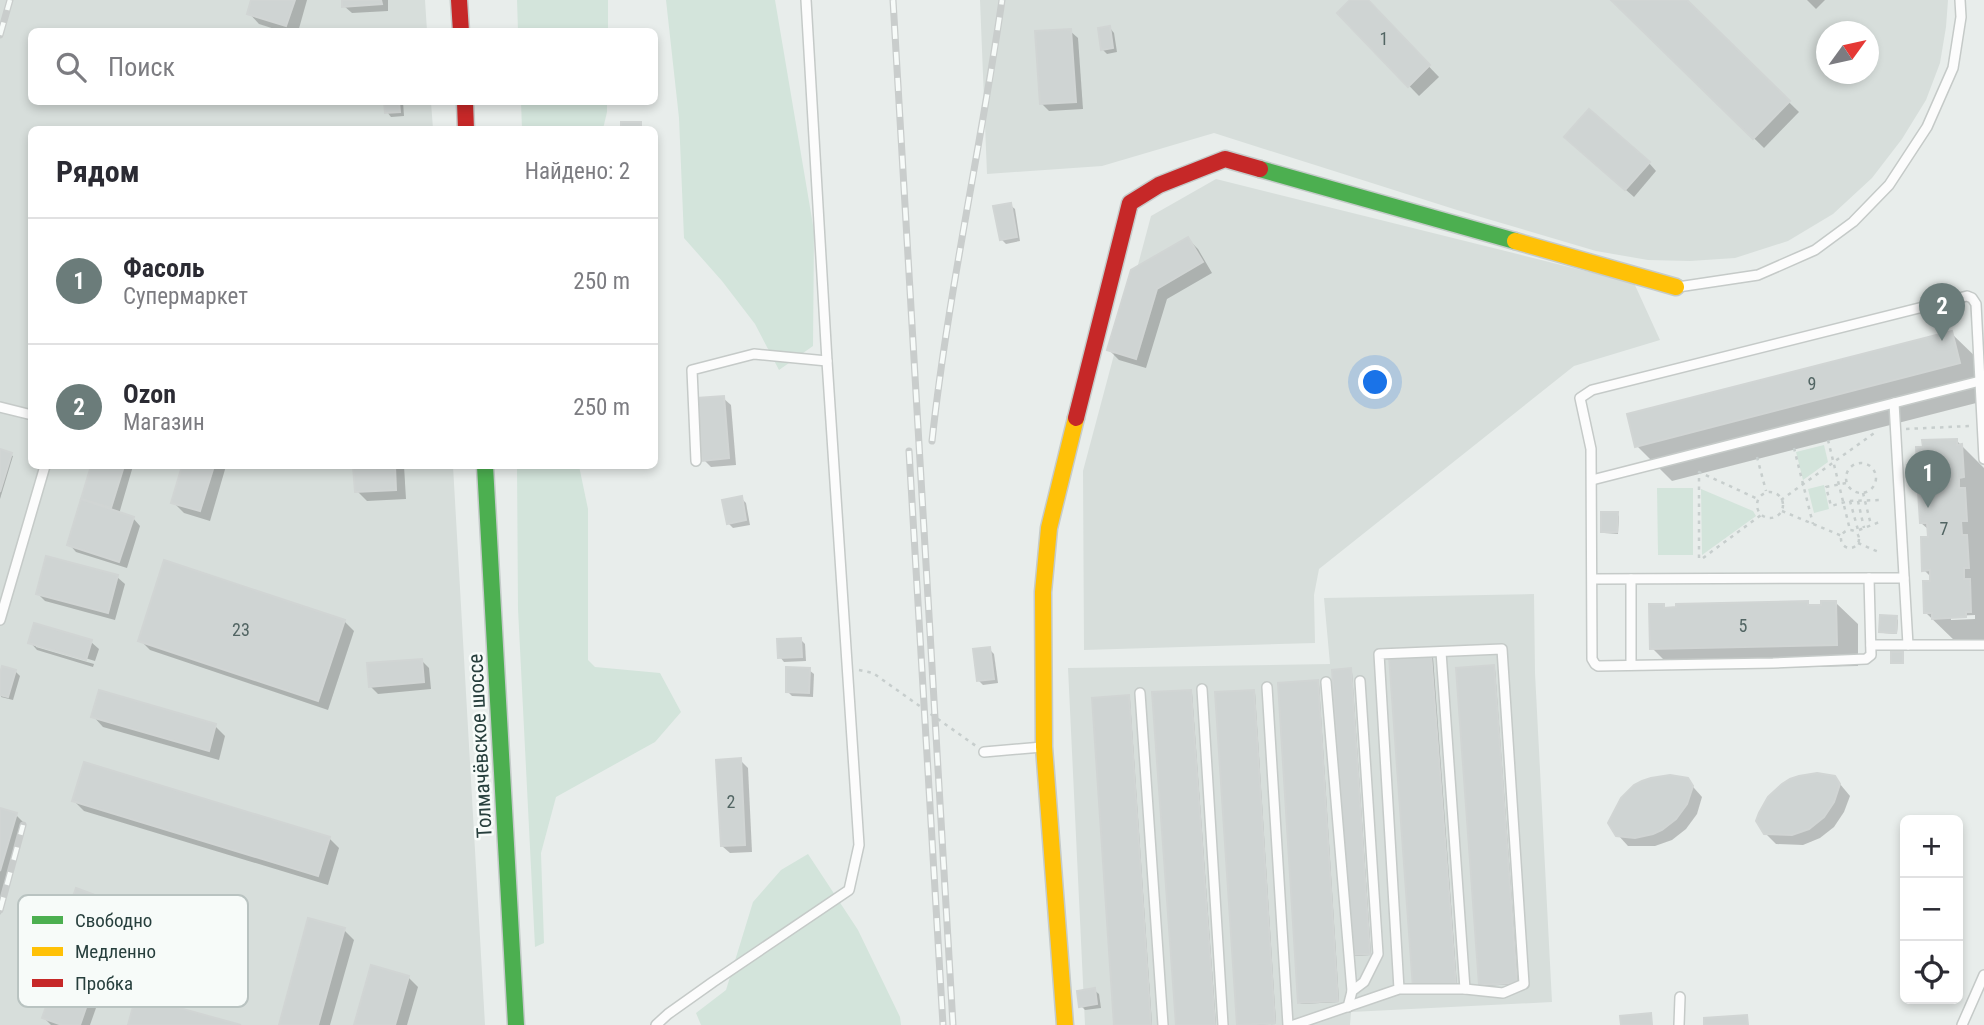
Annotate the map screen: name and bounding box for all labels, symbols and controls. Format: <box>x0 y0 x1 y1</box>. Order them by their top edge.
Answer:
north arrow <box>1816 21 1879 84</box>
search box <box>28 28 658 105</box>
house number: 1 <box>1380 28 1388 49</box>
icon: search <box>52 48 90 86</box>
text: Поиск <box>108 52 175 82</box>
text: Рядом <box>56 154 140 189</box>
text: Найдено: 2 <box>525 158 630 185</box>
text: Фасоль <box>123 253 205 283</box>
text: 1 <box>73 268 85 295</box>
text: 250 m <box>573 268 630 295</box>
text: Супермаркет <box>123 283 248 310</box>
pin: 2 <box>1919 283 1965 341</box>
your location <box>1358 365 1392 399</box>
house number: 9 <box>1808 373 1816 394</box>
text: Ozon <box>123 379 176 409</box>
text: 2 <box>73 394 85 421</box>
text: 250 m <box>573 394 630 421</box>
text: Магазин <box>123 409 205 436</box>
pin: 1 <box>1905 450 1951 508</box>
house number: 7 <box>1940 518 1949 539</box>
house number: 5 <box>1739 615 1748 636</box>
house number: 23 <box>232 619 250 640</box>
street label: Толмачёвское шоссе <box>463 653 497 839</box>
house number: 2 <box>727 791 736 812</box>
map controls <box>1900 815 1963 1004</box>
button: + <box>1900 815 1963 878</box>
button: − <box>1900 878 1963 941</box>
legend <box>18 895 248 1007</box>
text: Свободно <box>75 909 152 932</box>
text: Медленно <box>75 940 156 963</box>
button: locate <box>1900 941 1963 1004</box>
text: Пробка <box>75 972 133 995</box>

